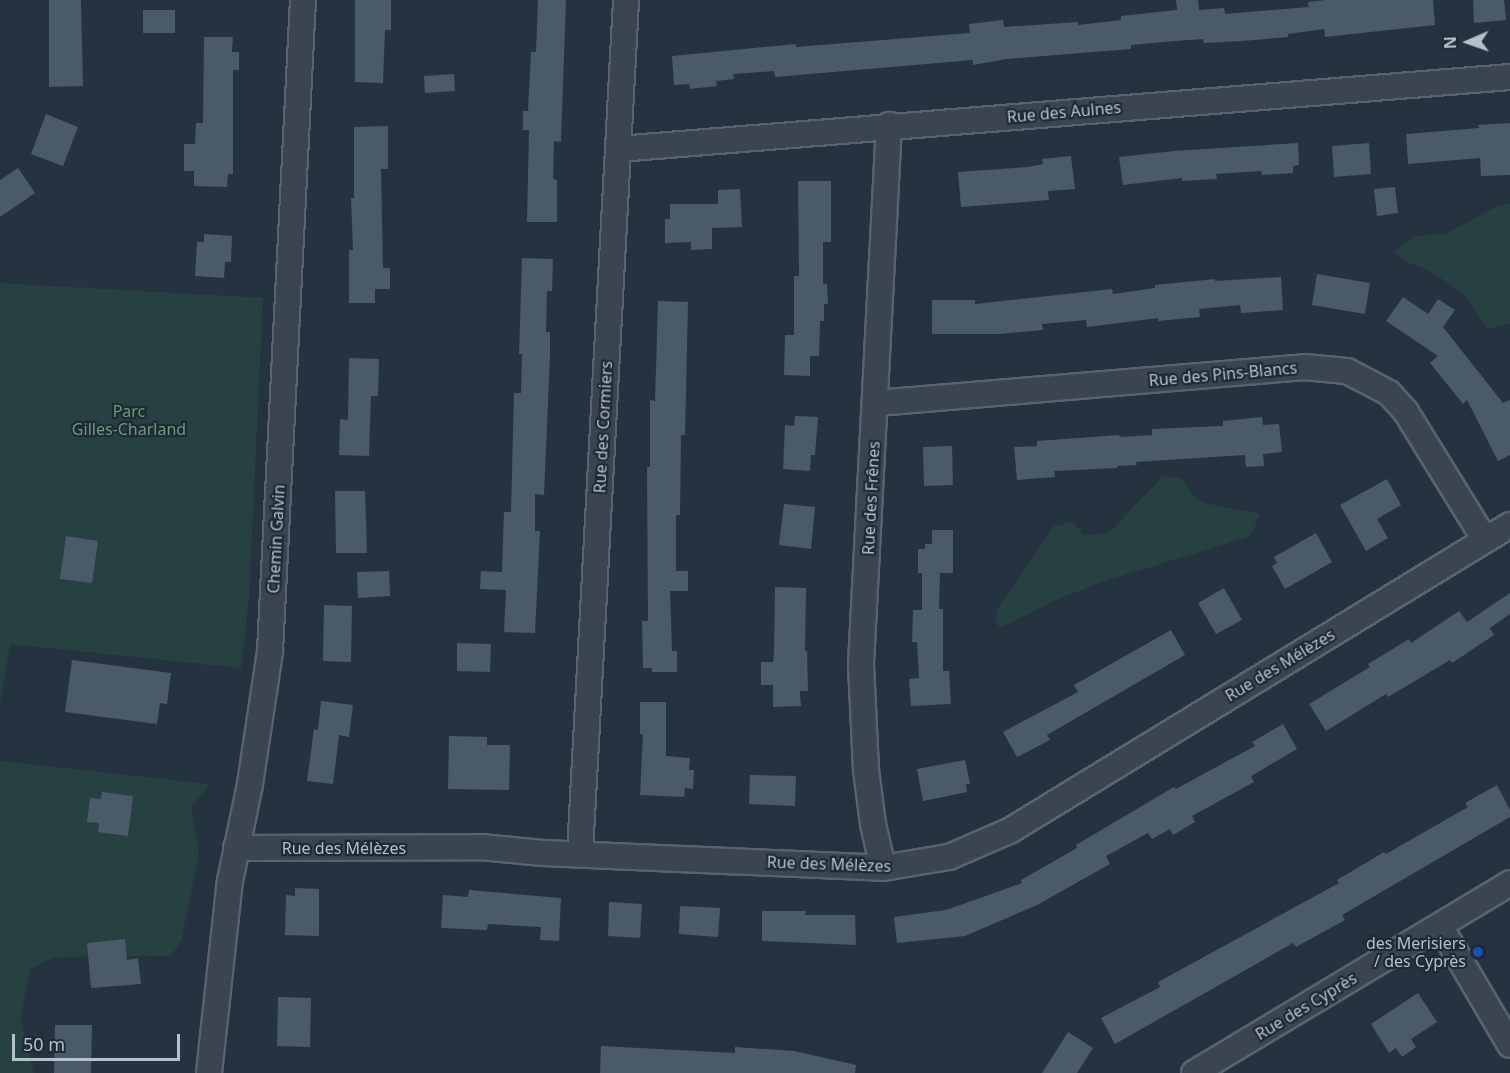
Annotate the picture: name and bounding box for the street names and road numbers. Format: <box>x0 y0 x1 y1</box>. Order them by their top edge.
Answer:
street label: Rue des Aulnes <box>1006 97 1122 127</box>
street label: Rue des Pins-Blancs <box>1148 358 1298 390</box>
street label: Rue des Cormiers <box>590 360 616 494</box>
street label: Rue des Frênes <box>858 441 884 555</box>
street label: Chemin Galvin <box>264 484 288 594</box>
street label: Rue des Mélèzes <box>1222 625 1338 705</box>
street label: Rue des Mélèzes <box>282 838 406 858</box>
street label: Rue des Mélèzes <box>766 852 892 876</box>
street label: Rue des Cyprès <box>1252 968 1360 1044</box>

